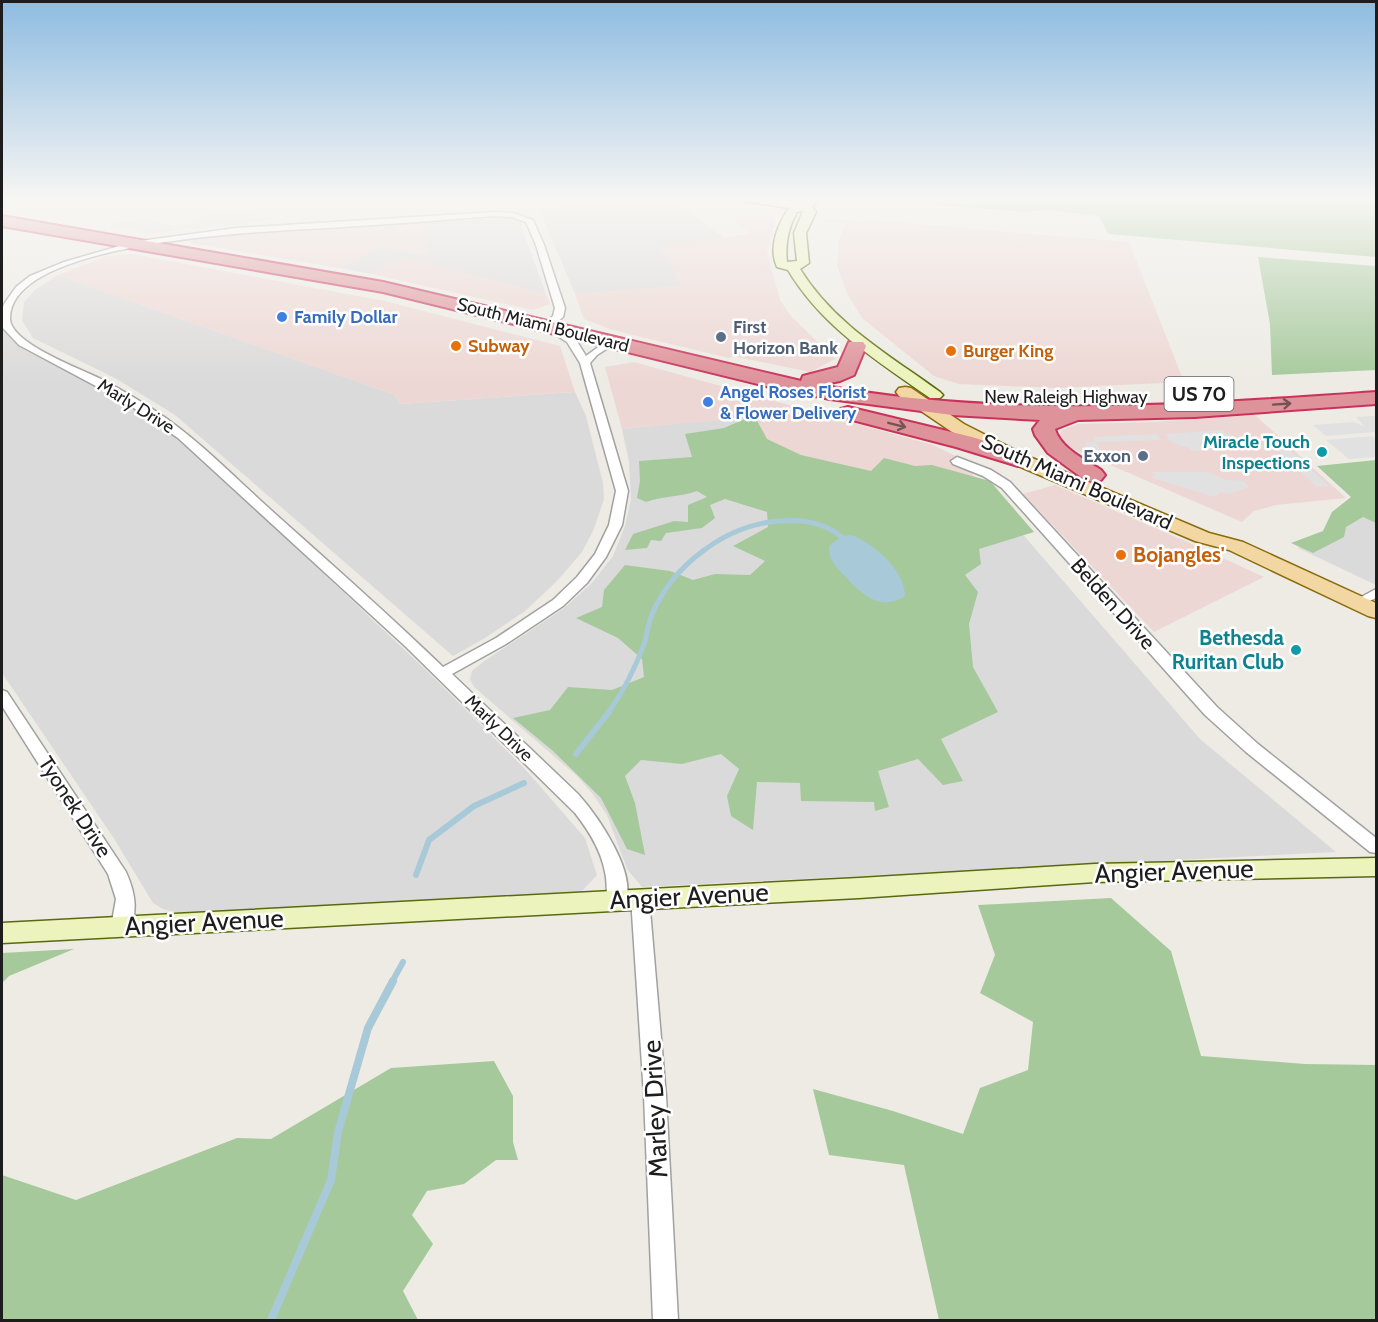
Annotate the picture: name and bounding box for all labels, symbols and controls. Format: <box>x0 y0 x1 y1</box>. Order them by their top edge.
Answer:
street label: South Miami Boulevard <box>455 293 631 357</box>
place label: Family Dollar <box>294 306 398 328</box>
marker: Family Dollar <box>275 310 289 324</box>
place label: First Horizon Bank <box>733 316 838 359</box>
marker: First Horizon Bank <box>714 330 728 344</box>
place label: Subway <box>468 335 530 357</box>
marker: Subway <box>449 339 463 353</box>
place label: Burger King <box>963 340 1053 362</box>
marker: Burger King <box>944 344 958 358</box>
street label: Marly Drive <box>93 374 179 438</box>
road number: US 70 <box>1164 377 1234 411</box>
place label: Angel Roses Florist & Flower Delivery <box>720 381 866 424</box>
street label: New Raleigh Highway <box>984 386 1148 408</box>
marker: Angel Roses Florist & Flower Delivery <box>701 395 715 409</box>
one-way arrow <box>1271 399 1291 410</box>
one-way arrow <box>887 419 906 431</box>
street label: South Miami Boulevard <box>978 428 1176 535</box>
place label: Miracle Touch Inspections <box>1203 431 1310 474</box>
place label: Exxon <box>1083 445 1131 467</box>
marker: Miracle Touch Inspections <box>1315 445 1329 459</box>
marker: Exxon <box>1136 449 1150 463</box>
place label: Bojangles' <box>1133 542 1225 567</box>
marker: Bojangles' <box>1114 548 1128 562</box>
street label: Belden Drive <box>1066 553 1161 655</box>
place label: Bethesda Ruritan Club <box>1172 625 1285 674</box>
marker: Bethesda Ruritan Club <box>1289 643 1303 657</box>
street label: Marly Drive <box>460 690 538 766</box>
street label: Tyonek Drive <box>34 752 117 862</box>
street label: Angier Avenue <box>1094 852 1254 890</box>
street label: Angier Avenue <box>609 876 769 916</box>
street label: Angier Avenue <box>124 902 284 942</box>
street label: Marley Drive <box>635 1039 675 1179</box>

